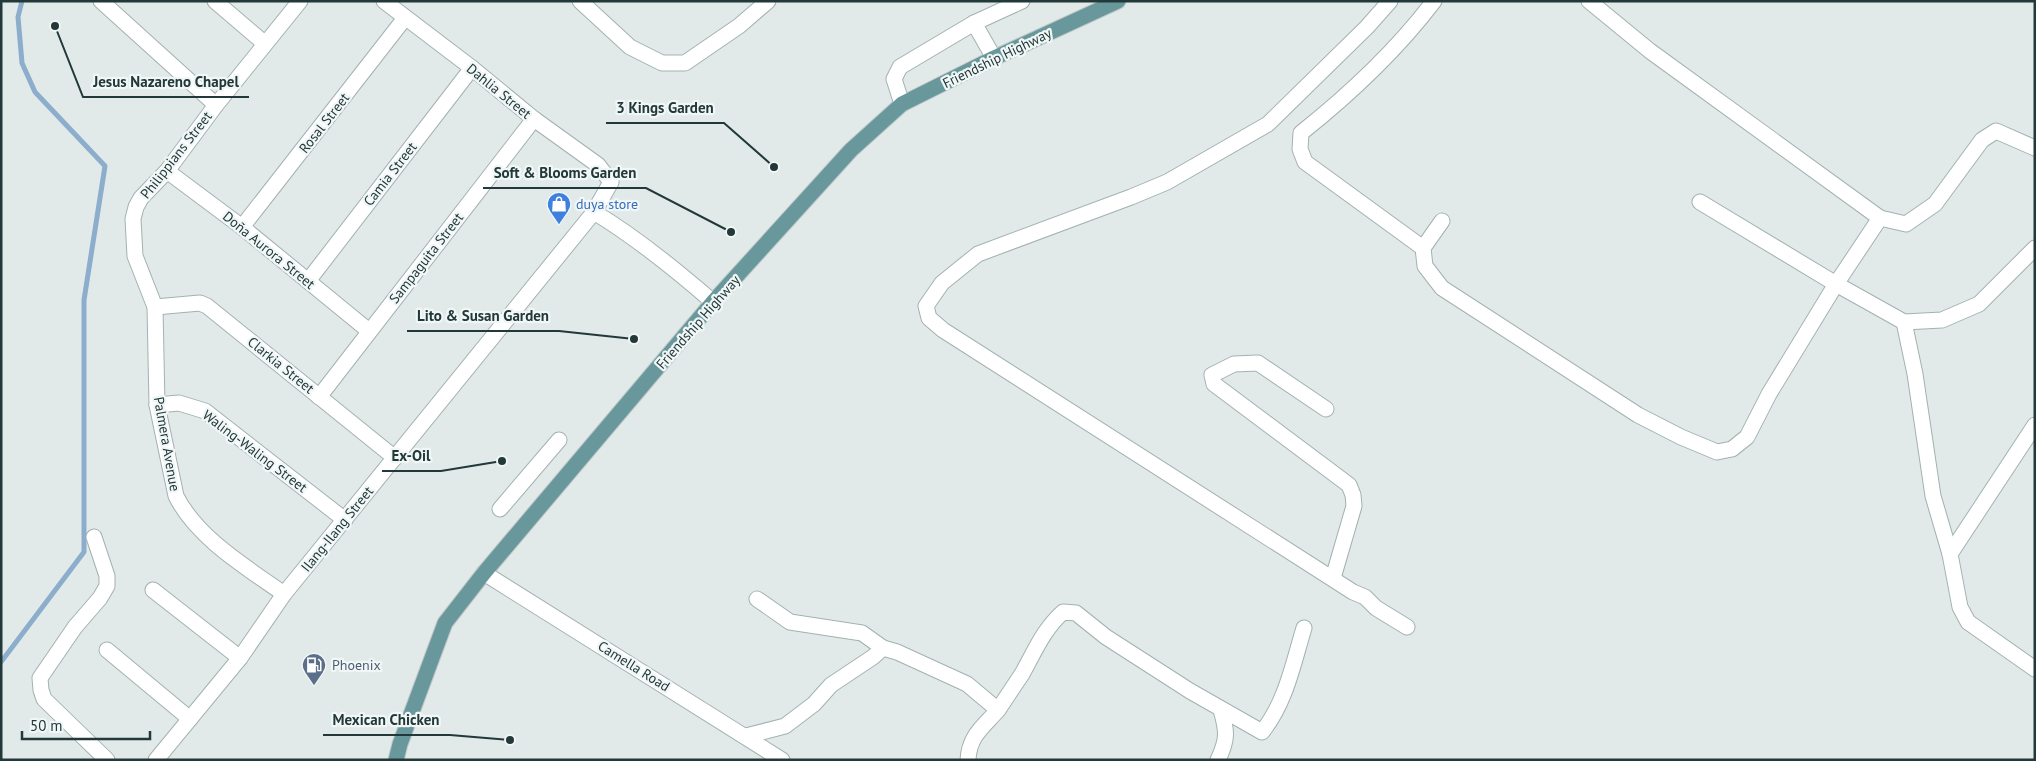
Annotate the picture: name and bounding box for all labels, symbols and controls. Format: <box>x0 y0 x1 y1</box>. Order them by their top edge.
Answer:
street label: Friendship Highway <box>940 24 1055 92</box>
street label: Dahlia Street <box>463 59 535 123</box>
callout: Jesus Nazareno Chapel <box>83 67 249 97</box>
text: Jesus Nazareno Chapel <box>92 72 239 91</box>
street label: Rosal Street <box>295 89 353 157</box>
callout: 3 Kings Garden <box>606 93 724 123</box>
text: 3 Kings Garden <box>616 98 714 117</box>
street label: Philippians Street <box>136 108 216 202</box>
street label: Camia Street <box>359 138 421 210</box>
callout: Soft & Blooms Garden <box>483 158 646 188</box>
text: Soft & Blooms Garden <box>494 163 636 182</box>
shop icon: duya store <box>546 191 572 225</box>
place label: duya store <box>576 195 638 213</box>
street label: Doña Aurora Street <box>219 207 319 293</box>
street label: Sampaguita Street <box>385 209 467 307</box>
street label: Friendship Highway <box>652 271 744 373</box>
callout: Lito & Susan Garden <box>407 301 559 331</box>
text: Lito & Susan Garden <box>417 306 549 325</box>
street label: Clarkia Street <box>244 333 318 398</box>
street label: Palmera Avenue <box>150 395 184 493</box>
street label: Waling-Waling Street <box>199 406 311 496</box>
callout: Ex-Oil <box>382 441 441 471</box>
text: Ex-Oil <box>391 446 431 465</box>
street label: Ilang-Ilang Street <box>297 482 377 576</box>
street label: Camella Road <box>595 637 673 695</box>
fuel station icon: Phoenix <box>301 652 327 686</box>
place label: Phoenix <box>332 656 381 674</box>
callout: Mexican Chicken <box>323 705 450 735</box>
scale bar <box>22 708 150 740</box>
text: Mexican Chicken <box>333 710 440 729</box>
text: 50 m <box>30 716 63 735</box>

